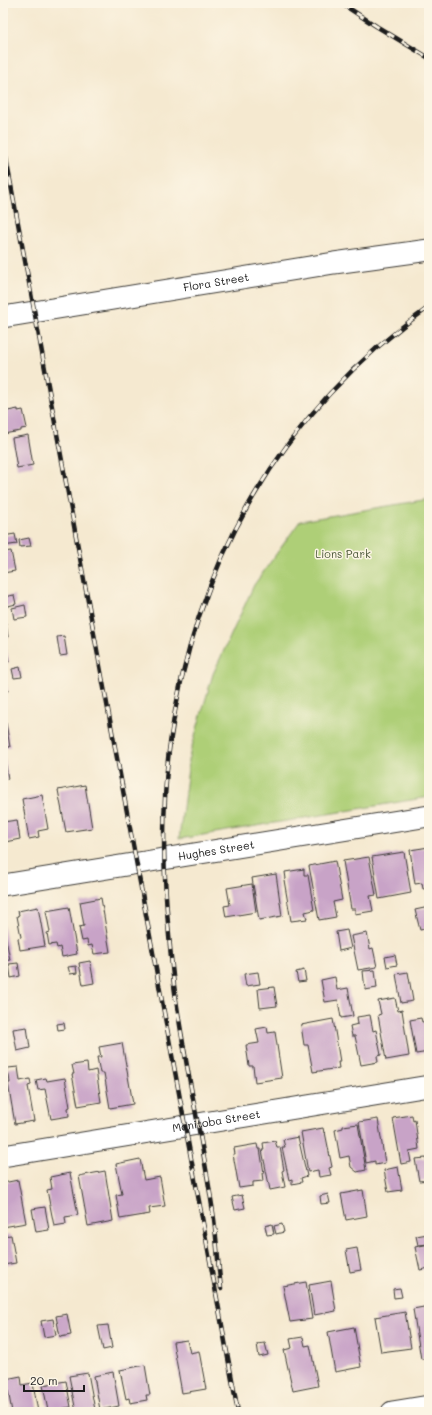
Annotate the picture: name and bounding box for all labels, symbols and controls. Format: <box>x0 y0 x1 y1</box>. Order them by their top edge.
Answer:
street label: Flora Street <box>182 269 250 294</box>
park label: Lions Park <box>315 546 371 561</box>
street label: Hughes Street <box>177 836 256 864</box>
street label: Manitoba Street <box>171 1106 261 1135</box>
scale bar <box>24 1367 84 1393</box>
text: 20 m <box>30 1372 58 1388</box>

